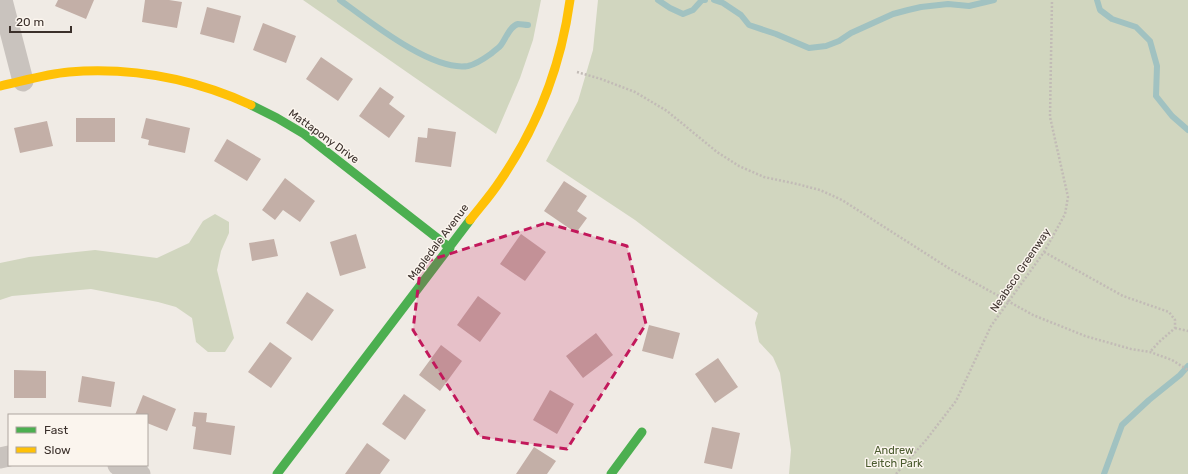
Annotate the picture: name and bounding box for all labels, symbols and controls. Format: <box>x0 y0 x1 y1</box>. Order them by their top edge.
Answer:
scale bar <box>10 8 71 34</box>
text: 20 m <box>16 15 44 29</box>
street label: Mattapony Drive <box>286 107 361 166</box>
street label: Mapledale Avenue <box>405 201 471 283</box>
street label: Neabsco Greenway <box>988 226 1053 315</box>
legend <box>8 414 148 466</box>
text: Fast <box>44 423 68 437</box>
text: Slow <box>44 443 71 457</box>
park label: Andrew Leitch Park <box>865 444 923 470</box>

